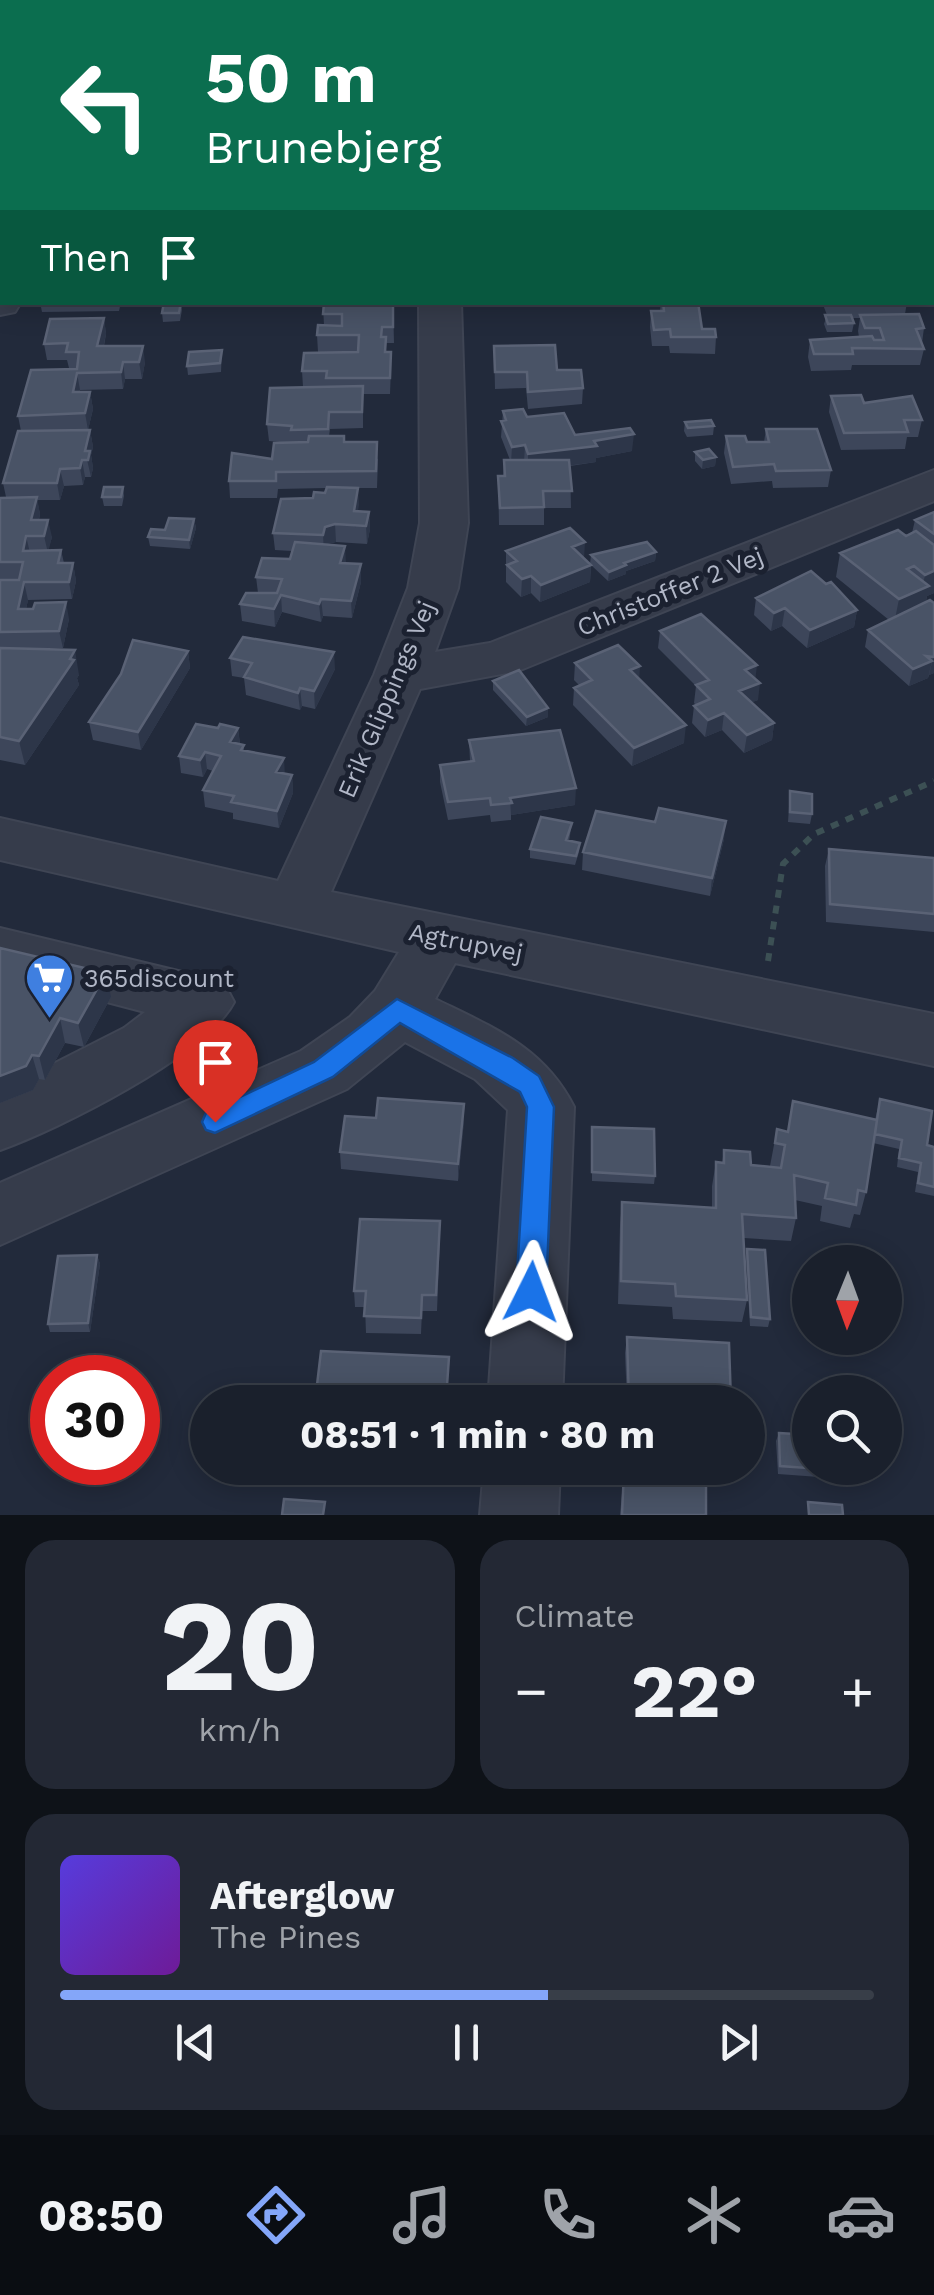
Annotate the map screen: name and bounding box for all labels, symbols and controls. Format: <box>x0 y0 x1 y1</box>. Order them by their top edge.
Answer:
text: 50 m <box>205 37 377 119</box>
icon: left <box>40 40 170 170</box>
text: Brunebjerg <box>205 121 442 174</box>
icon: arrive <box>151 230 206 285</box>
text: Then <box>40 236 131 280</box>
street label: Christoffer 2 Vej <box>573 541 767 642</box>
street label: Erik Glippings Vej <box>332 596 441 802</box>
street label: Agtrupvej <box>406 917 525 968</box>
supermarket icon: 365discount <box>23 952 75 1020</box>
place label: 365discount <box>84 964 235 993</box>
pin <box>173 1020 258 1123</box>
icon: arrive <box>188 1035 243 1090</box>
position arrow <box>479 1240 583 1344</box>
north arrow <box>792 1245 902 1355</box>
map controls <box>792 1245 902 1485</box>
speed limit sign: 30 <box>30 1355 160 1485</box>
button: search <box>792 1375 902 1485</box>
text: 08:51 · 1 min · 80 m <box>300 1413 655 1457</box>
text: 20 <box>159 1569 320 1722</box>
text: Climate <box>515 1597 635 1635</box>
text: 22° <box>631 1647 758 1735</box>
text: − <box>515 1659 548 1723</box>
text: + <box>841 1659 874 1723</box>
text: km/h <box>199 1711 281 1749</box>
text: Afterglow <box>210 1874 395 1918</box>
text: The Pines <box>210 1918 361 1956</box>
icon: previous <box>168 2015 223 2070</box>
icon: pause <box>439 2015 494 2070</box>
icon: next <box>711 2015 766 2070</box>
icon: directions <box>241 2180 311 2250</box>
icon: music <box>387 2180 457 2250</box>
icon: phone <box>533 2180 603 2250</box>
icon: climate <box>679 2180 749 2250</box>
icon: car <box>826 2180 896 2250</box>
text: 08:50 <box>38 2189 164 2242</box>

